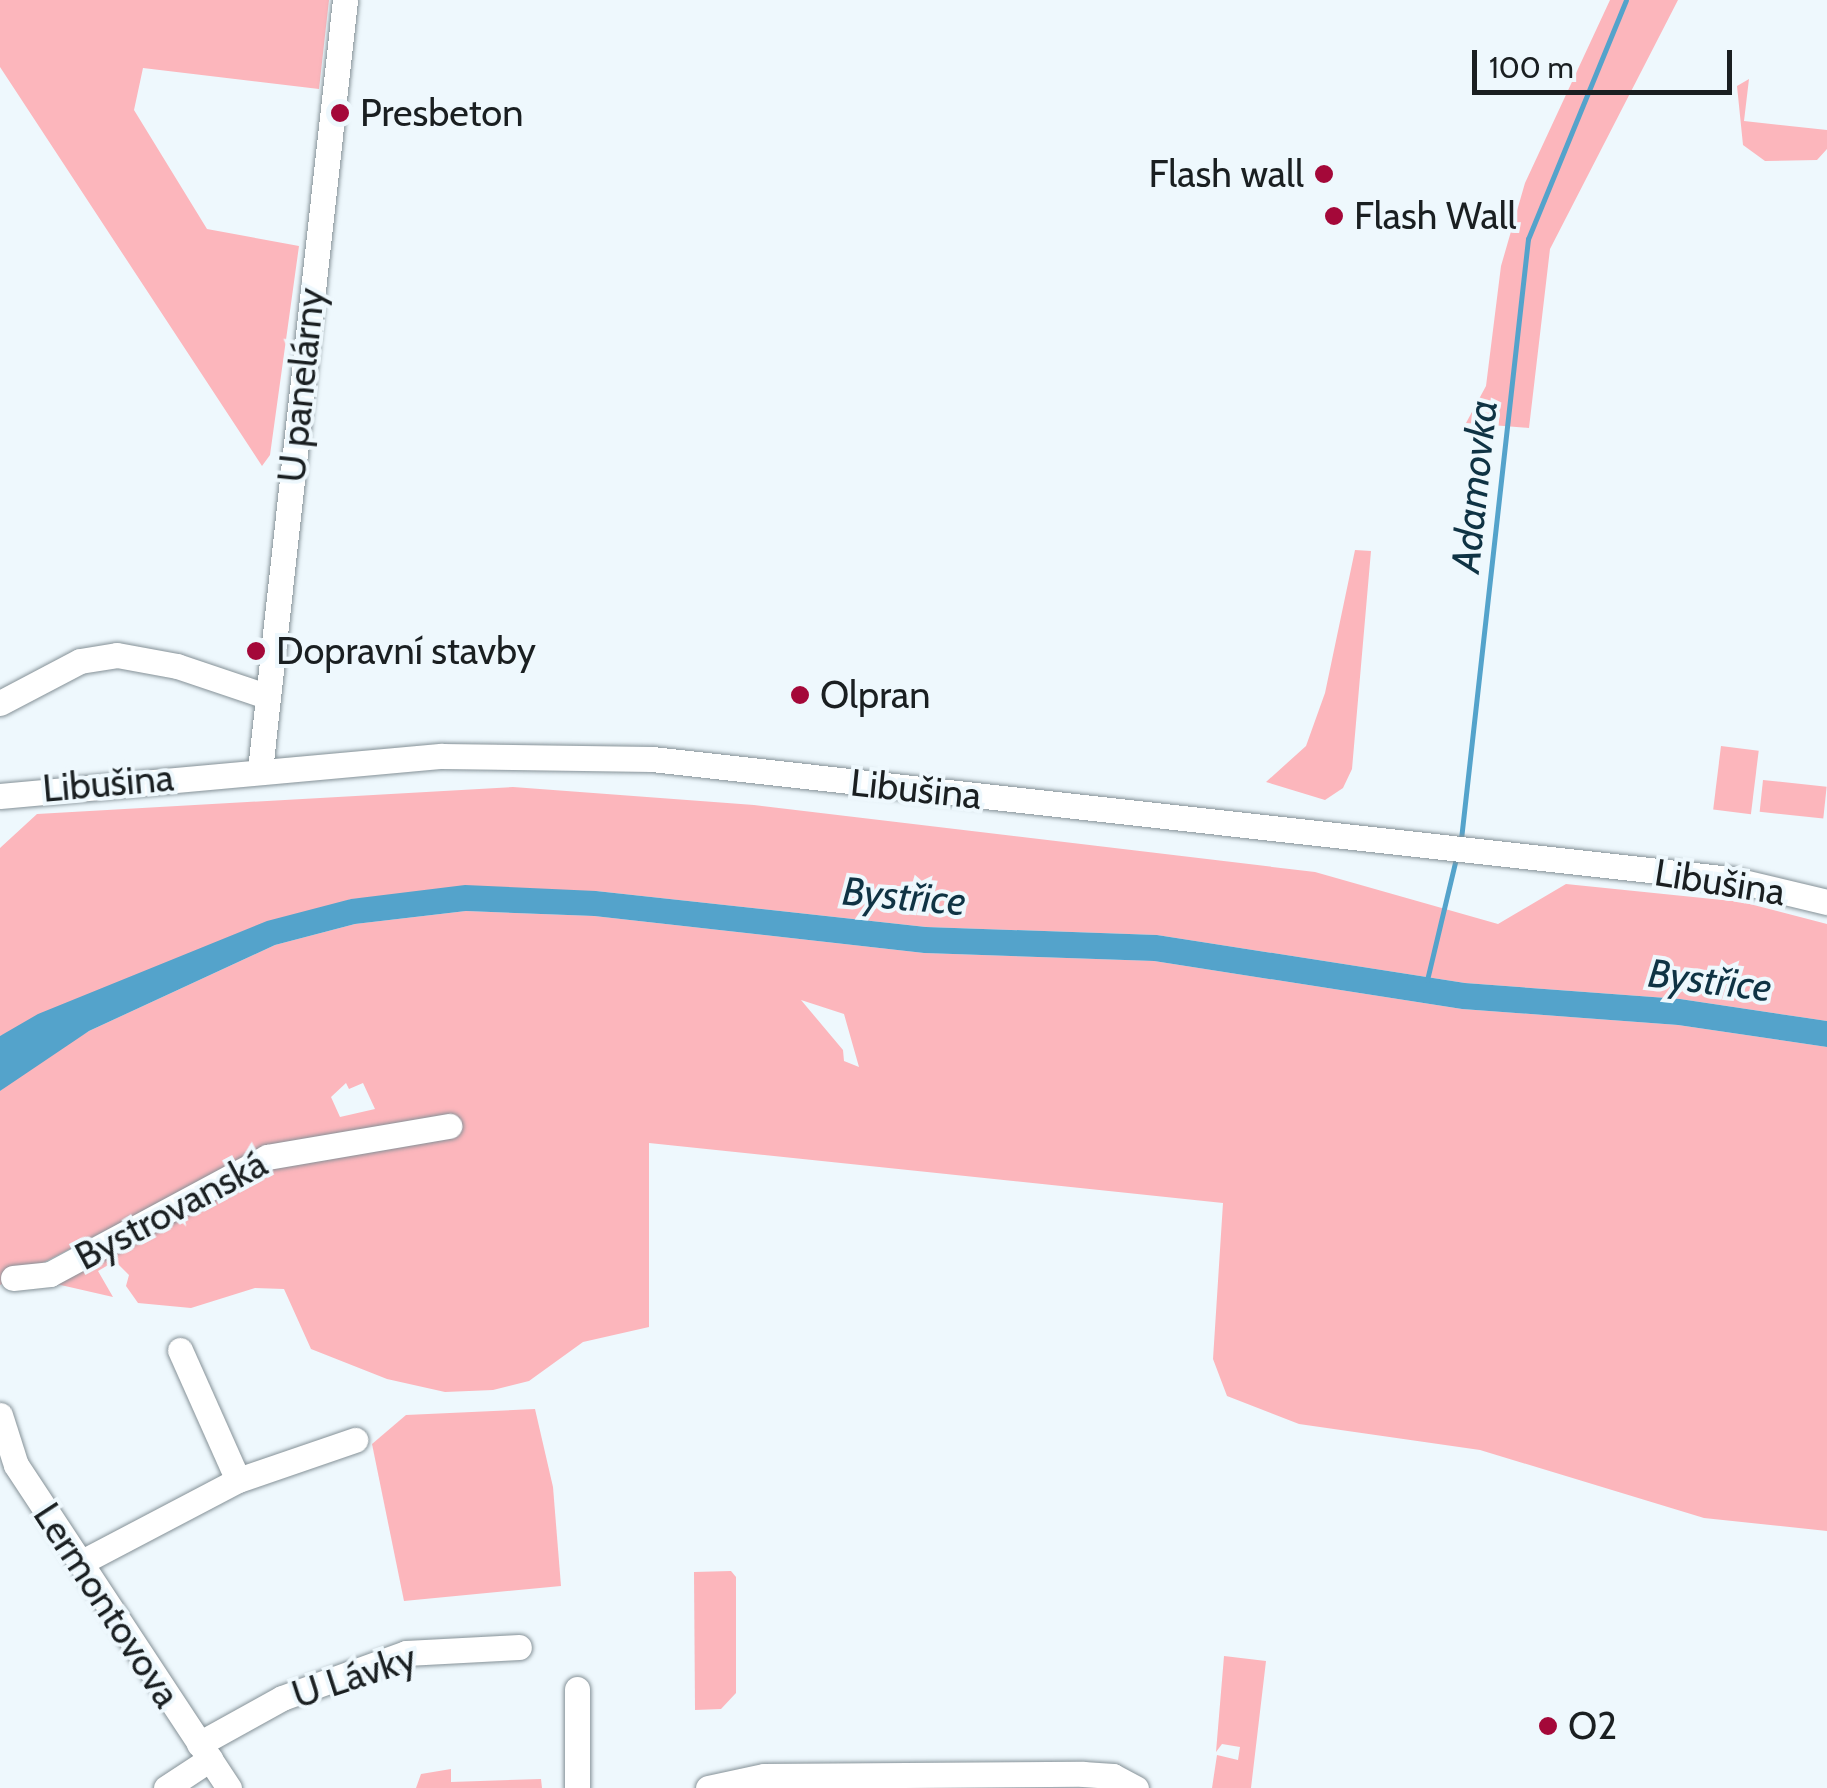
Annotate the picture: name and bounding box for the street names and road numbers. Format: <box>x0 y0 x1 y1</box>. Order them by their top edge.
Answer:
street label: U panelárny <box>268 286 334 484</box>
street label: Libušina <box>41 755 175 811</box>
street label: Libušina <box>848 759 984 819</box>
street label: Libušina <box>1652 849 1788 915</box>
street label: Bystrovanská <box>67 1140 275 1280</box>
street label: Lermontovova <box>24 1494 190 1716</box>
street label: U Lávky <box>286 1635 422 1717</box>

